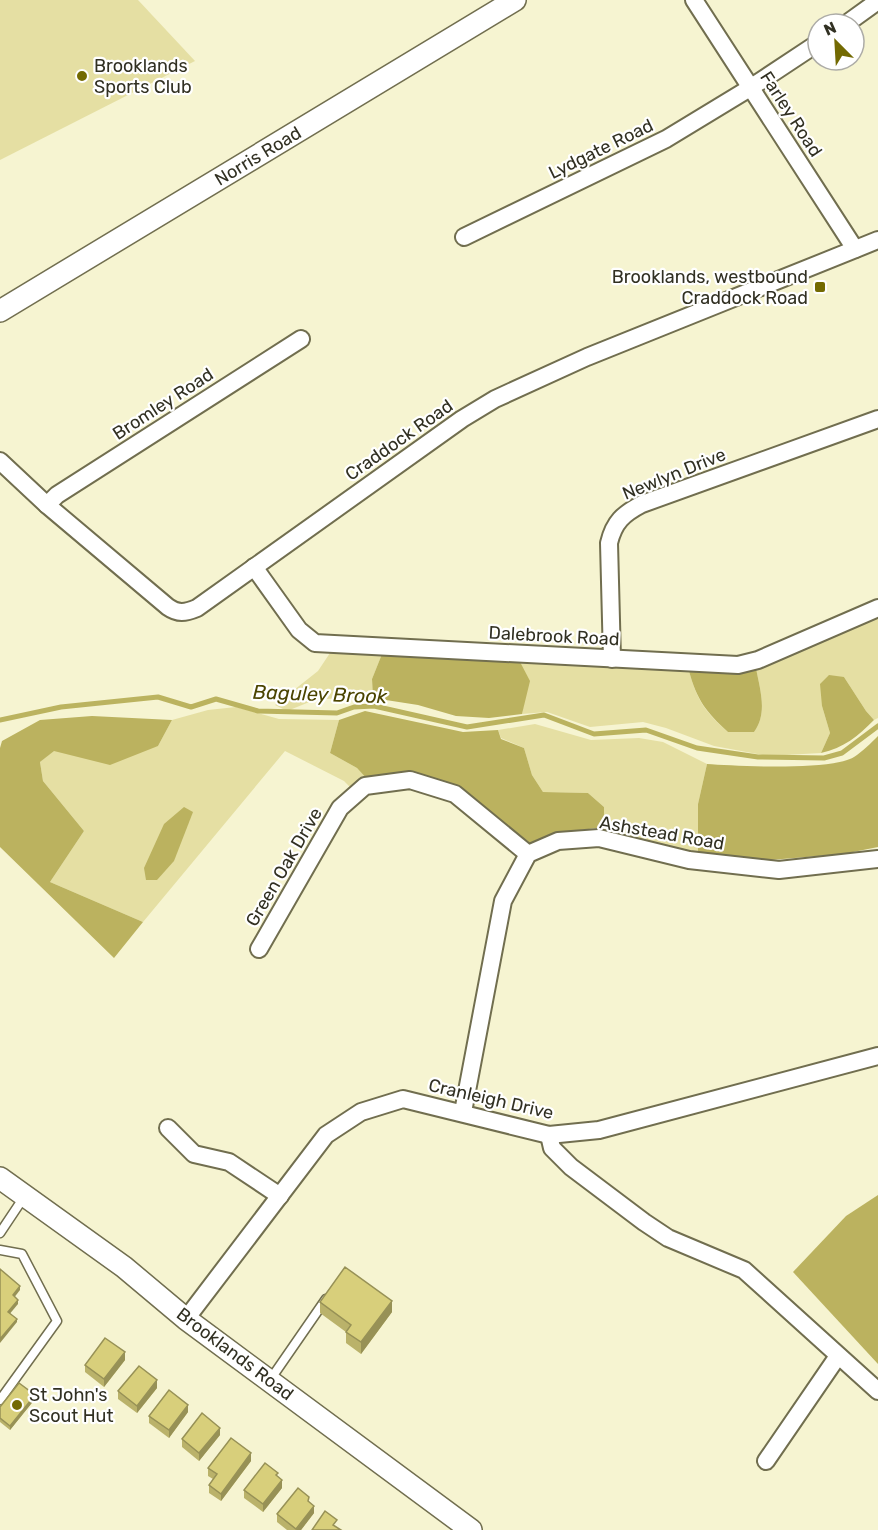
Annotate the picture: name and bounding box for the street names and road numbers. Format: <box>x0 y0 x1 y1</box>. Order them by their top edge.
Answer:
street label: Farley Road <box>755 67 827 161</box>
street label: Lydgate Road <box>545 114 657 184</box>
street label: Norris Road <box>211 122 305 190</box>
street label: Bromley Road <box>109 363 217 445</box>
street label: Craddock Road <box>341 395 457 485</box>
street label: Newlyn Drive <box>619 443 729 505</box>
street label: Dalebrook Road <box>488 622 620 650</box>
street label: Green Oak Drive <box>241 804 327 930</box>
street label: Ashstead Road <box>598 811 726 855</box>
street label: Cranleigh Drive <box>426 1074 556 1124</box>
street label: Brooklands Road <box>172 1303 298 1405</box>

